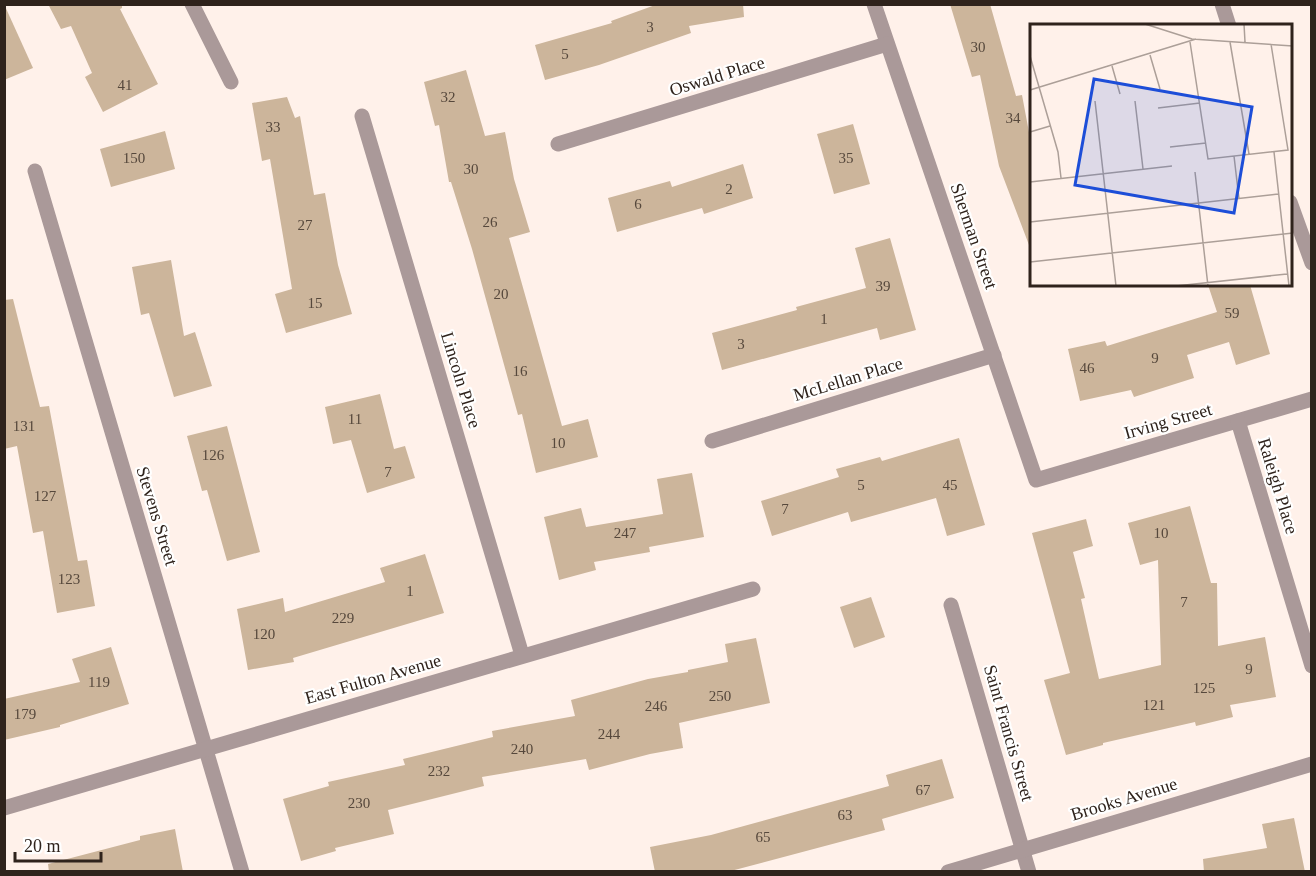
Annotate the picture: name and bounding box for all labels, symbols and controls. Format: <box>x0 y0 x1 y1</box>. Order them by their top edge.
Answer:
house number: 3 <box>646 19 654 35</box>
inset map <box>1030 24 1292 286</box>
house number: 30 <box>971 39 986 55</box>
house number: 5 <box>561 46 569 62</box>
street label: Oswald Place <box>667 52 767 100</box>
house number: 41 <box>118 77 133 93</box>
house number: 32 <box>441 89 456 105</box>
house number: 34 <box>1006 110 1021 126</box>
house number: 33 <box>266 119 281 135</box>
house number: 150 <box>123 150 145 166</box>
house number: 35 <box>839 150 854 166</box>
house number: 30 <box>464 161 479 177</box>
house number: 2 <box>725 181 733 197</box>
street label: Sherman Street <box>947 181 1001 291</box>
house number: 6 <box>634 196 642 212</box>
house number: 26 <box>483 214 498 230</box>
house number: 27 <box>298 217 313 233</box>
house number: 39 <box>876 278 891 294</box>
house number: 20 <box>494 286 509 302</box>
house number: 15 <box>308 295 323 311</box>
house number: 59 <box>1225 305 1240 321</box>
house number: 1 <box>820 311 828 327</box>
street label: Lincoln Place <box>437 330 485 430</box>
house number: 3 <box>737 336 745 352</box>
house number: 9 <box>1151 350 1159 366</box>
street label: McLellan Place <box>791 353 905 405</box>
house number: 46 <box>1080 360 1095 376</box>
house number: 16 <box>513 363 528 379</box>
street label: Irving Street <box>1122 399 1214 443</box>
house number: 11 <box>348 411 362 427</box>
house number: 131 <box>13 418 35 434</box>
house number: 10 <box>551 435 566 451</box>
street label: Raleigh Place <box>1254 436 1302 536</box>
house number: 126 <box>202 447 225 463</box>
street label: Stevens Street <box>132 464 182 568</box>
house number: 7 <box>384 464 392 480</box>
house number: 5 <box>857 477 865 493</box>
house number: 45 <box>943 477 958 493</box>
house number: 127 <box>34 488 57 504</box>
house number: 7 <box>781 501 789 517</box>
house number: 247 <box>614 525 637 541</box>
house number: 10 <box>1154 525 1169 541</box>
house number: 123 <box>58 571 80 587</box>
house number: 1 <box>406 583 414 599</box>
house number: 7 <box>1180 594 1188 610</box>
house number: 229 <box>332 610 354 626</box>
house number: 120 <box>253 626 275 642</box>
street label: East Fulton Avenue <box>303 650 443 708</box>
house number: 9 <box>1245 661 1253 677</box>
street label: Saint Francis Street <box>980 662 1038 804</box>
house number: 119 <box>88 674 110 690</box>
house number: 125 <box>1193 680 1215 696</box>
house number: 250 <box>709 688 731 704</box>
house number: 121 <box>1143 697 1165 713</box>
house number: 246 <box>645 698 668 714</box>
house number: 179 <box>14 706 36 722</box>
house number: 244 <box>598 726 621 742</box>
house number: 240 <box>511 741 533 757</box>
house number: 232 <box>428 763 450 779</box>
street label: Brooks Avenue <box>1068 773 1180 825</box>
house number: 67 <box>916 782 931 798</box>
house number: 230 <box>348 795 370 811</box>
house number: 63 <box>838 807 853 823</box>
scale bar <box>15 825 100 863</box>
house number: 65 <box>756 829 771 845</box>
text: 20 m <box>24 836 61 856</box>

